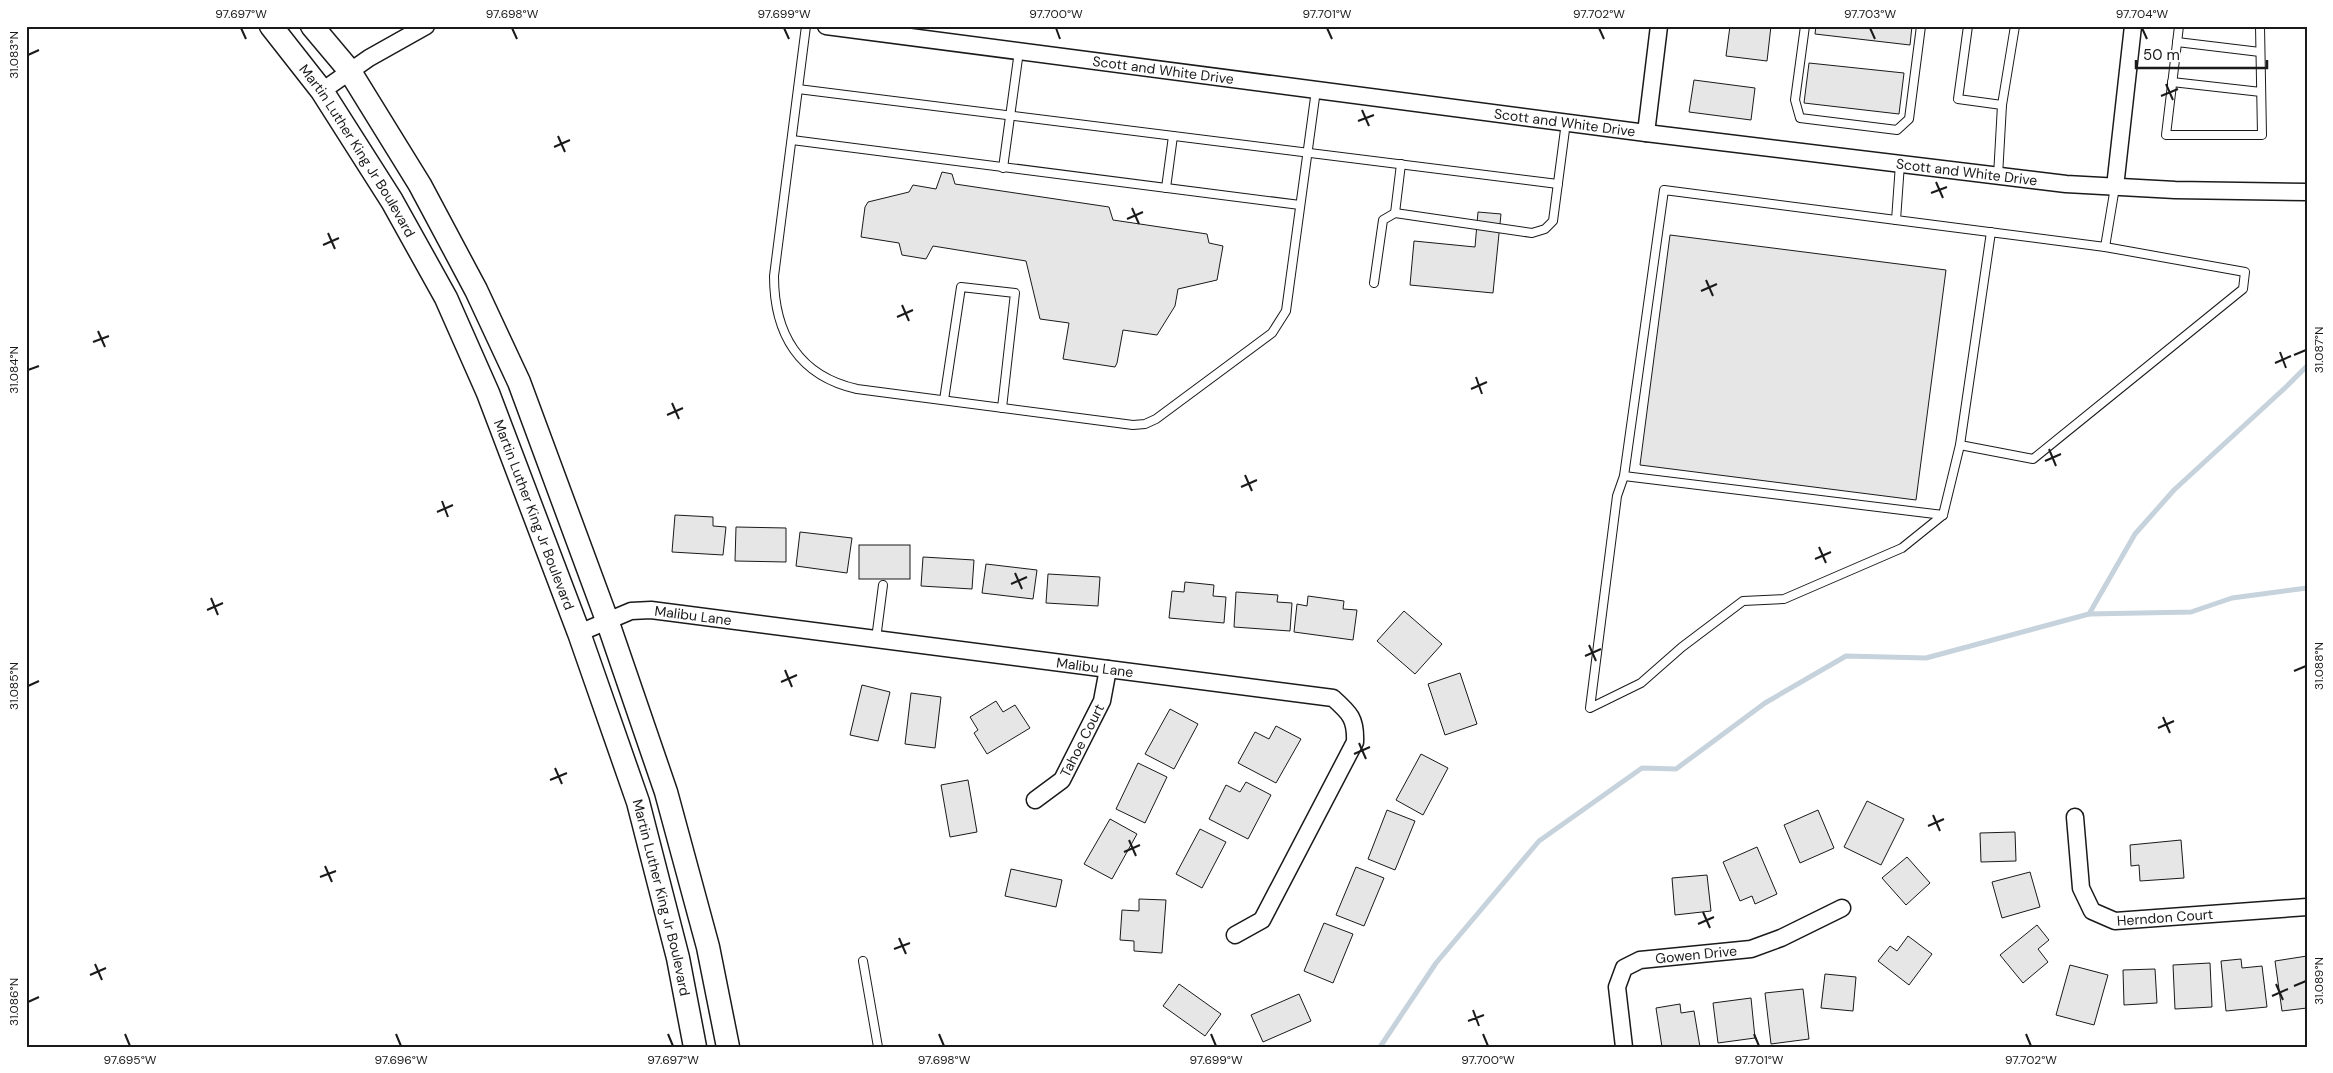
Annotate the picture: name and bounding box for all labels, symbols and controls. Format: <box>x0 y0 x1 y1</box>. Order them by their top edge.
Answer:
text: 97.697°W <box>215 6 267 22</box>
text: 97.698°W <box>486 6 539 22</box>
text: 97.699°W <box>757 6 811 22</box>
text: 97.700°W <box>1029 6 1083 22</box>
text: 97.701°W <box>1303 6 1352 22</box>
text: 97.702°W <box>1573 6 1625 22</box>
text: 97.703°W <box>1844 6 1896 22</box>
text: 97.704°W <box>2116 6 2169 22</box>
text: 31.083°N <box>6 31 22 79</box>
scale bar <box>2136 38 2267 70</box>
text: 50 m <box>2143 45 2180 65</box>
street label: Scott and White Drive <box>1091 52 1235 88</box>
street label: Martin Luther King Jr Boulevard <box>295 61 419 240</box>
street label: Scott and White Drive <box>1493 104 1636 141</box>
street label: Scott and White Drive <box>1895 154 2038 189</box>
text: 31.087°N <box>2311 327 2327 373</box>
text: 31.084°N <box>6 346 22 394</box>
street label: Martin Luther King Jr Boulevard <box>490 417 578 612</box>
street label: Malibu Lane <box>654 602 733 629</box>
text: 31.088°N <box>2311 642 2327 690</box>
street label: Malibu Lane <box>1055 653 1134 681</box>
text: 31.085°N <box>6 662 22 710</box>
street label: Tahoe Court <box>1056 701 1108 780</box>
street label: Martin Luther King Jr Boulevard <box>629 797 694 997</box>
street label: Herndon Court <box>2116 905 2214 930</box>
street label: Gowen Drive <box>1654 941 1738 967</box>
text: 31.089°N <box>2311 957 2327 1005</box>
text: 31.086°N <box>6 978 22 1026</box>
text: 97.695°W <box>104 1052 157 1068</box>
text: 97.696°W <box>374 1052 428 1068</box>
text: 97.697°W <box>647 1052 699 1068</box>
text: 97.698°W <box>918 1052 971 1068</box>
text: 97.699°W <box>1189 1052 1243 1068</box>
text: 97.700°W <box>1461 1052 1515 1068</box>
text: 97.701°W <box>1735 1052 1784 1068</box>
text: 97.702°W <box>2005 1052 2057 1068</box>

